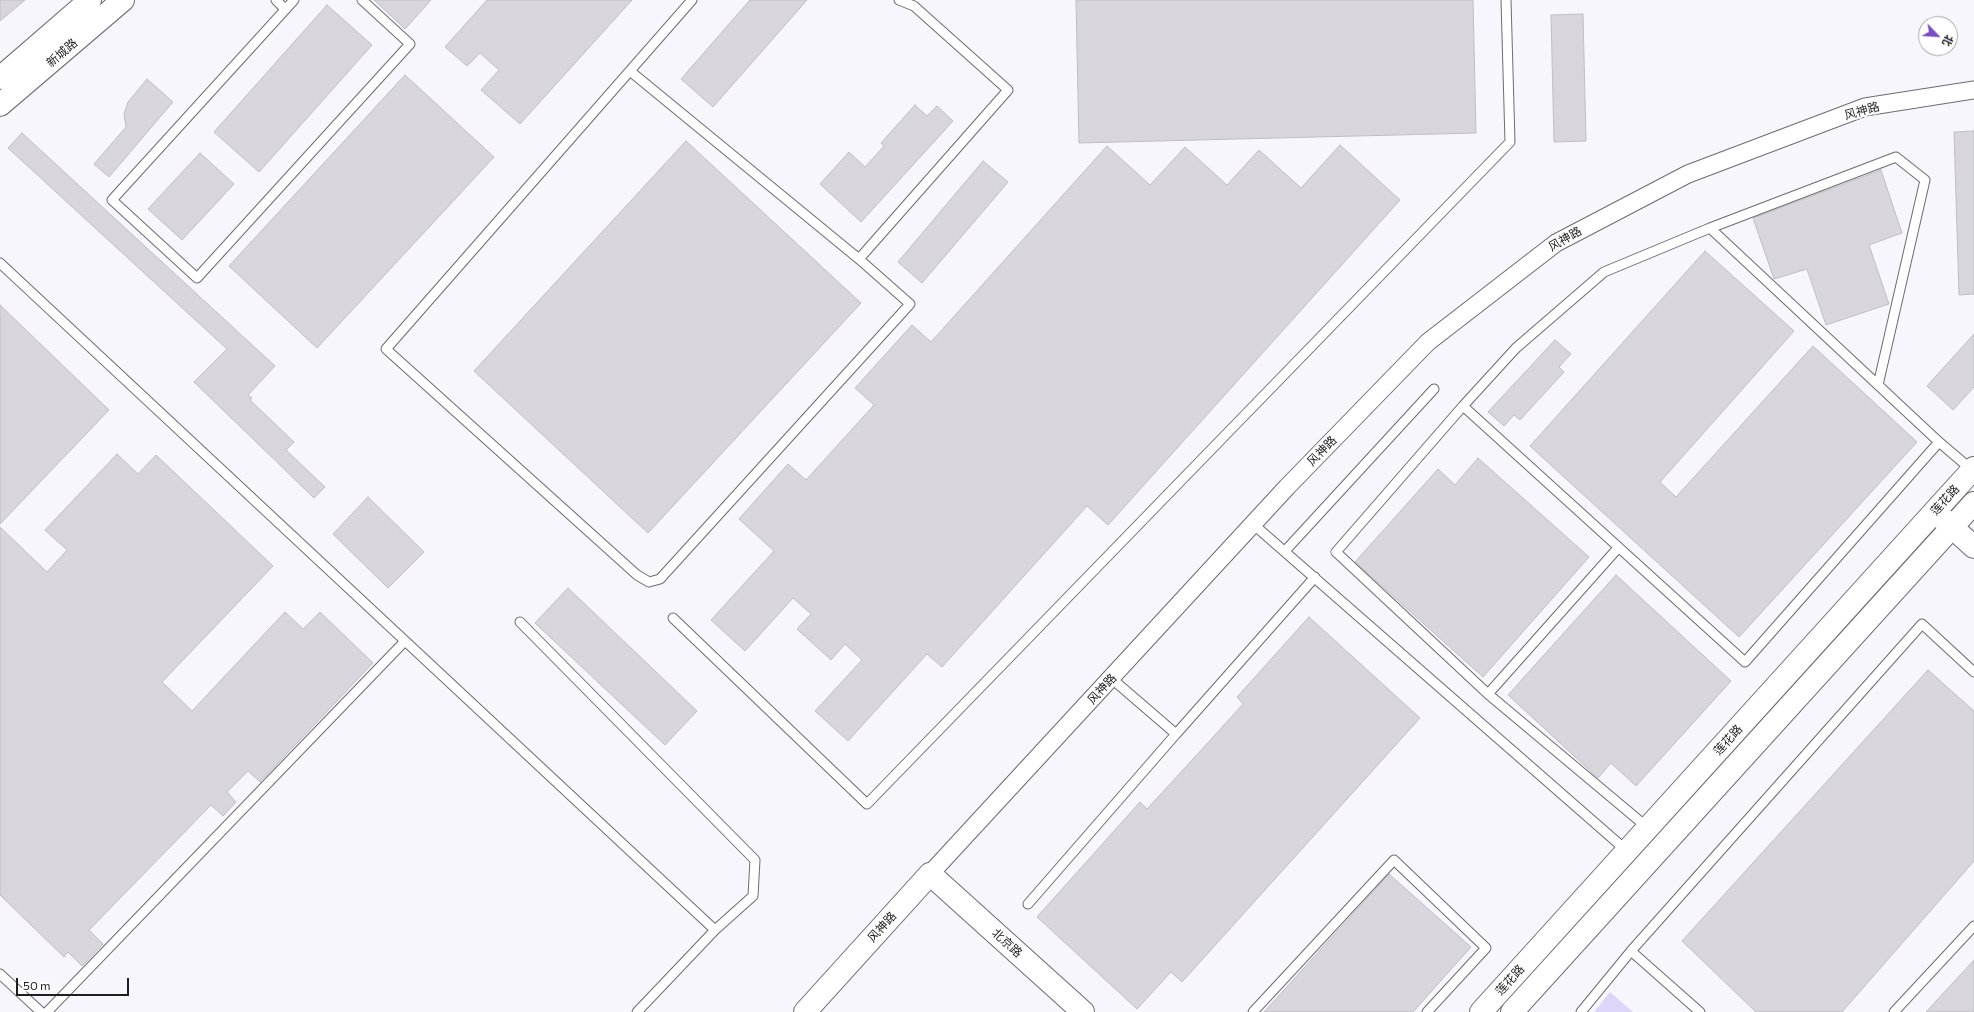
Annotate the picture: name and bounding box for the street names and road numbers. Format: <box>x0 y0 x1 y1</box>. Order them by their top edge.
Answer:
street label: 新城路 <box>44 36 80 70</box>
street label: 风神路 <box>1843 99 1881 123</box>
street label: 风神路 <box>1546 224 1584 254</box>
street label: 风神路 <box>1304 433 1340 469</box>
street label: 莲花路 <box>1928 482 1962 518</box>
street label: 风神路 <box>1084 671 1120 707</box>
street label: 莲花路 <box>1711 722 1745 758</box>
street label: 风神路 <box>865 909 899 945</box>
street label: 北京路 <box>989 926 1025 960</box>
street label: 莲花路 <box>1493 962 1527 998</box>

